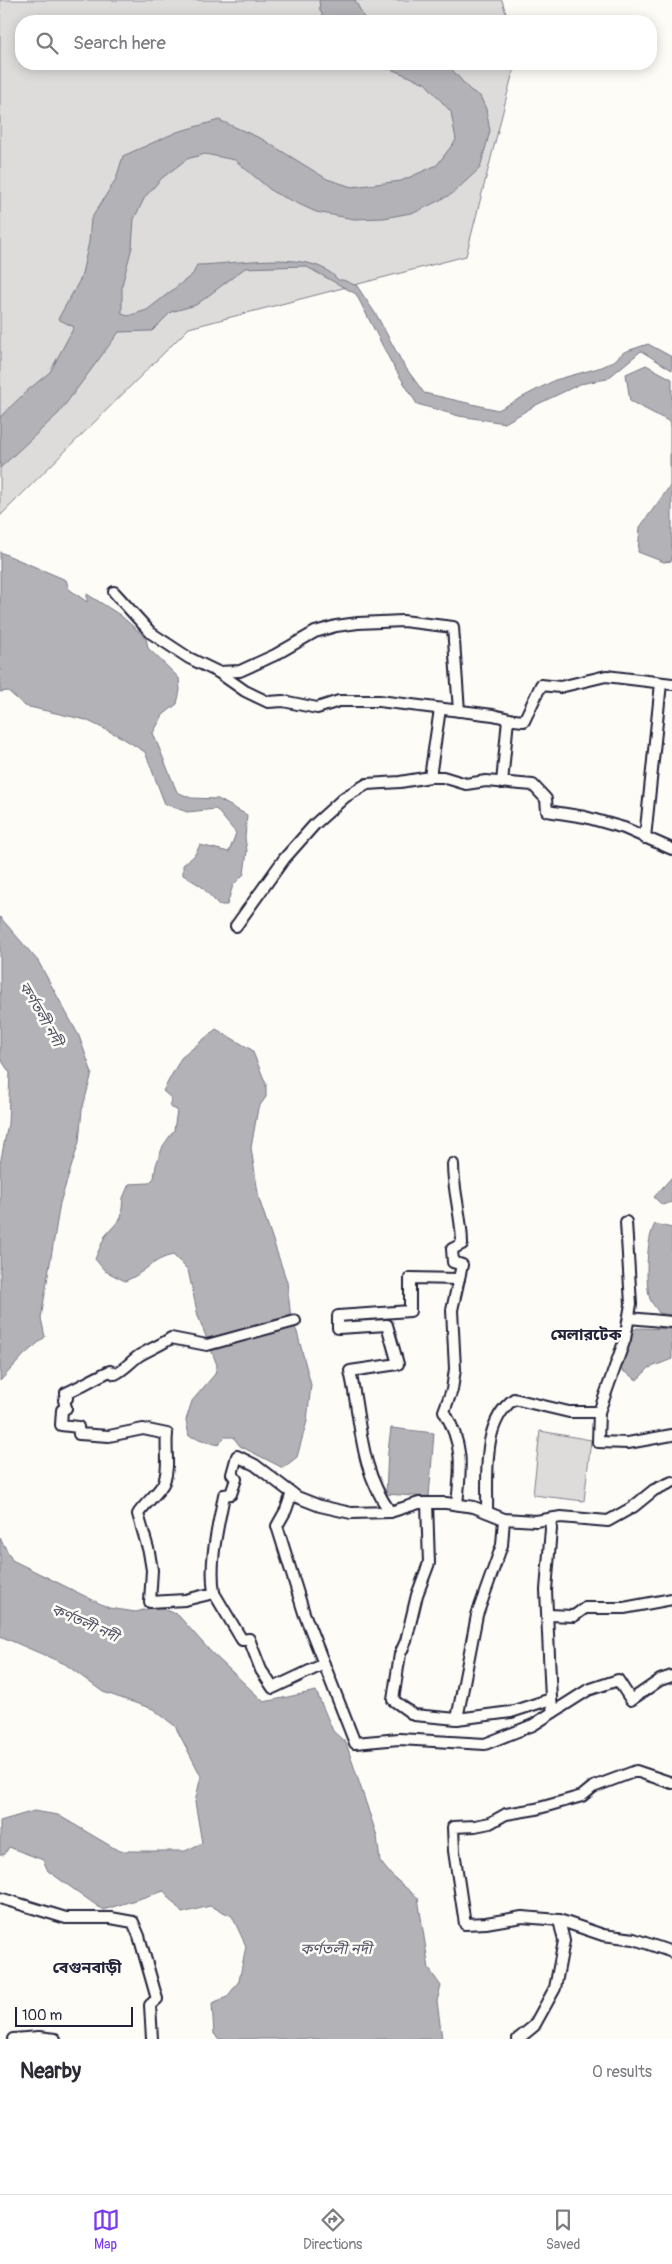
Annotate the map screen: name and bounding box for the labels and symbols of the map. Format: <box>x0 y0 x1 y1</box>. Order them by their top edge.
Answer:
water label: কর্ণতলী নদী <box>14 979 68 1053</box>
district label: মেলারটেক <box>551 1325 622 1345</box>
water label: কর্ণতলী নদী <box>48 1600 124 1648</box>
water label: কর্ণতলী নদী <box>300 1940 375 1959</box>
district label: বেগুনবাড়ী <box>52 1958 122 1978</box>
scale bar <box>15 2004 132 2027</box>

